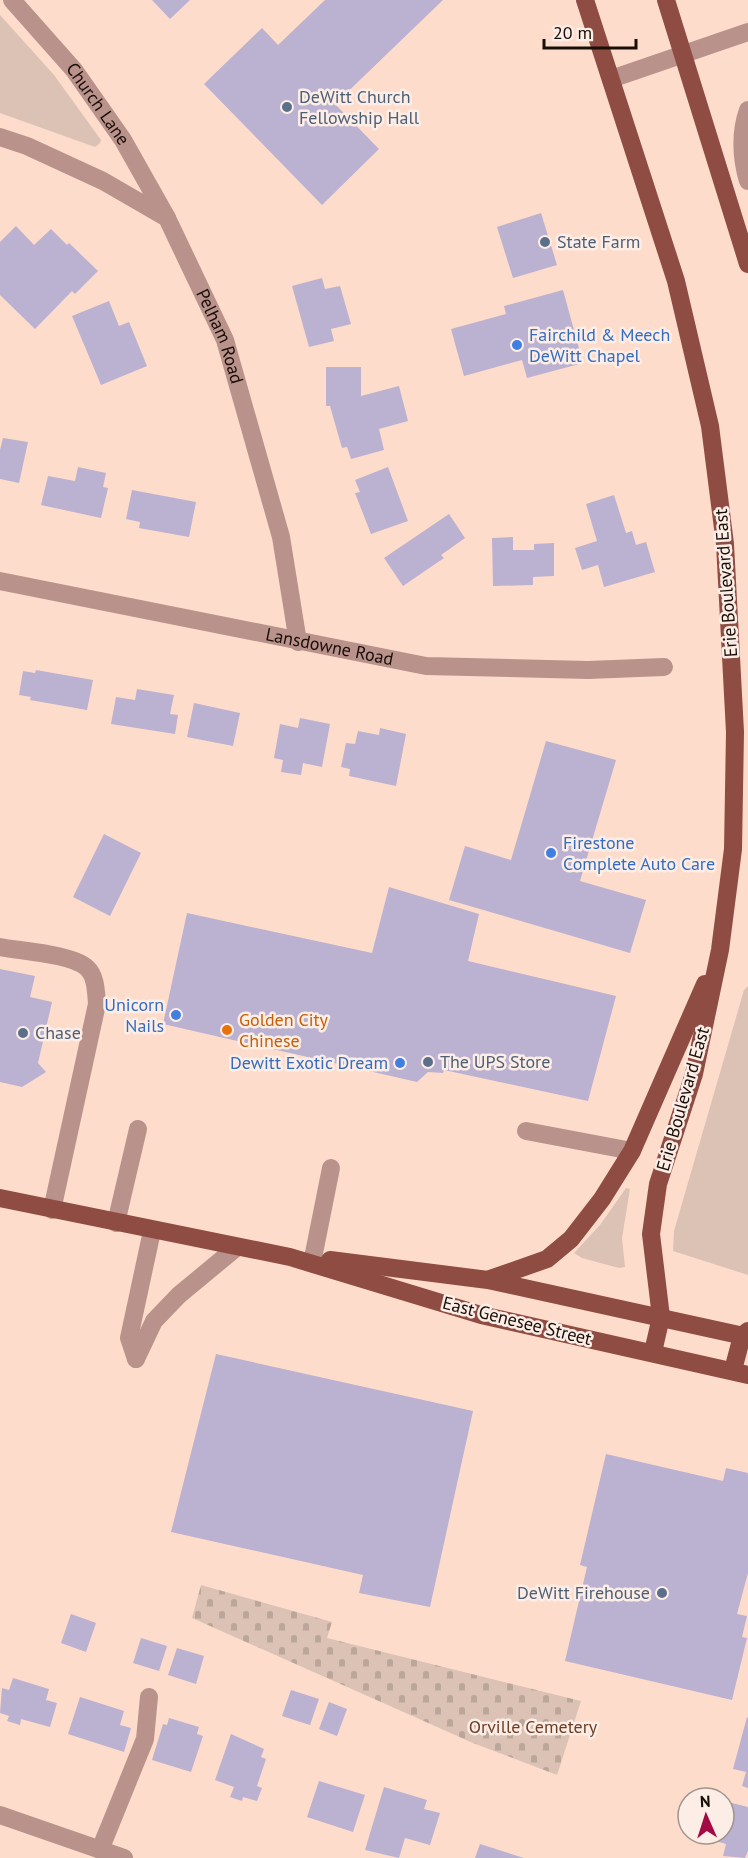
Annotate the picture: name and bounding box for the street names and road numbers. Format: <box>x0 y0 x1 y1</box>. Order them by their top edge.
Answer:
street label: Church Lane <box>62 57 135 149</box>
street label: Pelham Road <box>191 285 249 386</box>
street label: Erie Boulevard East <box>709 508 742 658</box>
street label: Lansdowne Road <box>264 622 395 670</box>
street label: Erie Boulevard East <box>651 1024 714 1174</box>
street label: East Genesee Street <box>440 1291 594 1350</box>

